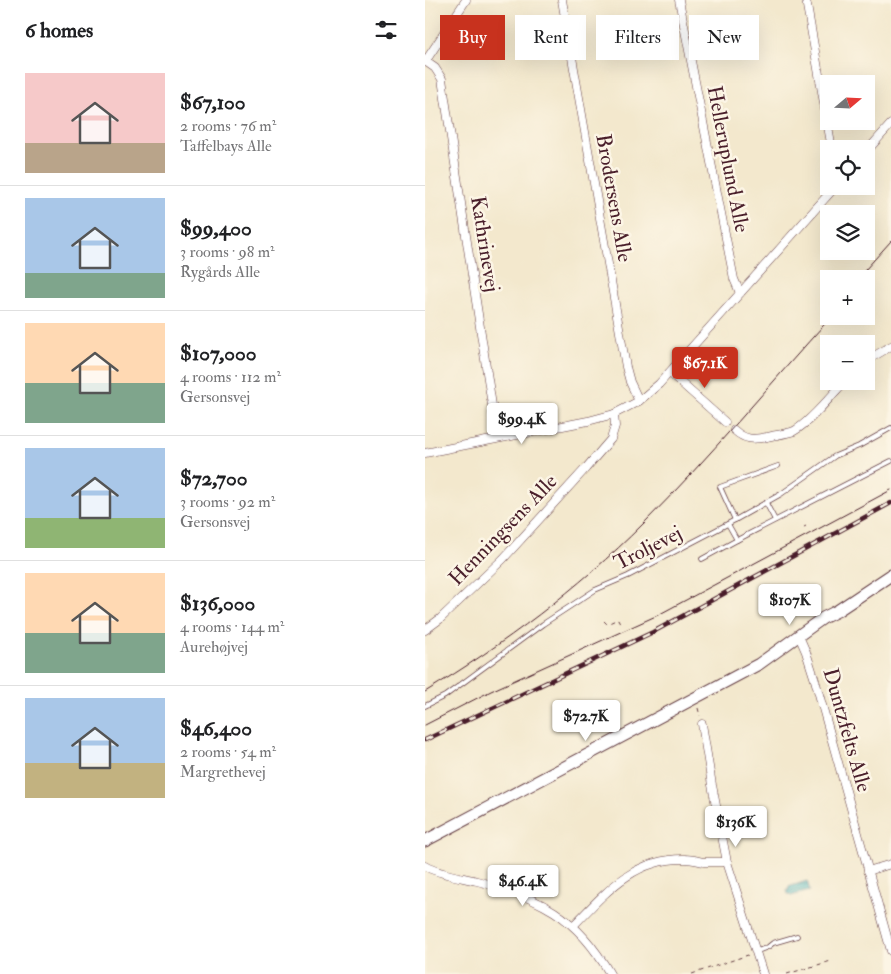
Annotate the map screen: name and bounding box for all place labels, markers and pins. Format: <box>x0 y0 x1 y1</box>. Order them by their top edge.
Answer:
pin: $67.1K <box>664 346 746 389</box>
pin: $99.4K <box>481 402 563 445</box>
pin: $107K <box>755 584 825 626</box>
pin: $72.7K <box>545 700 627 742</box>
pin: $136K <box>701 806 771 848</box>
pin: $46.4K <box>482 864 564 907</box>

